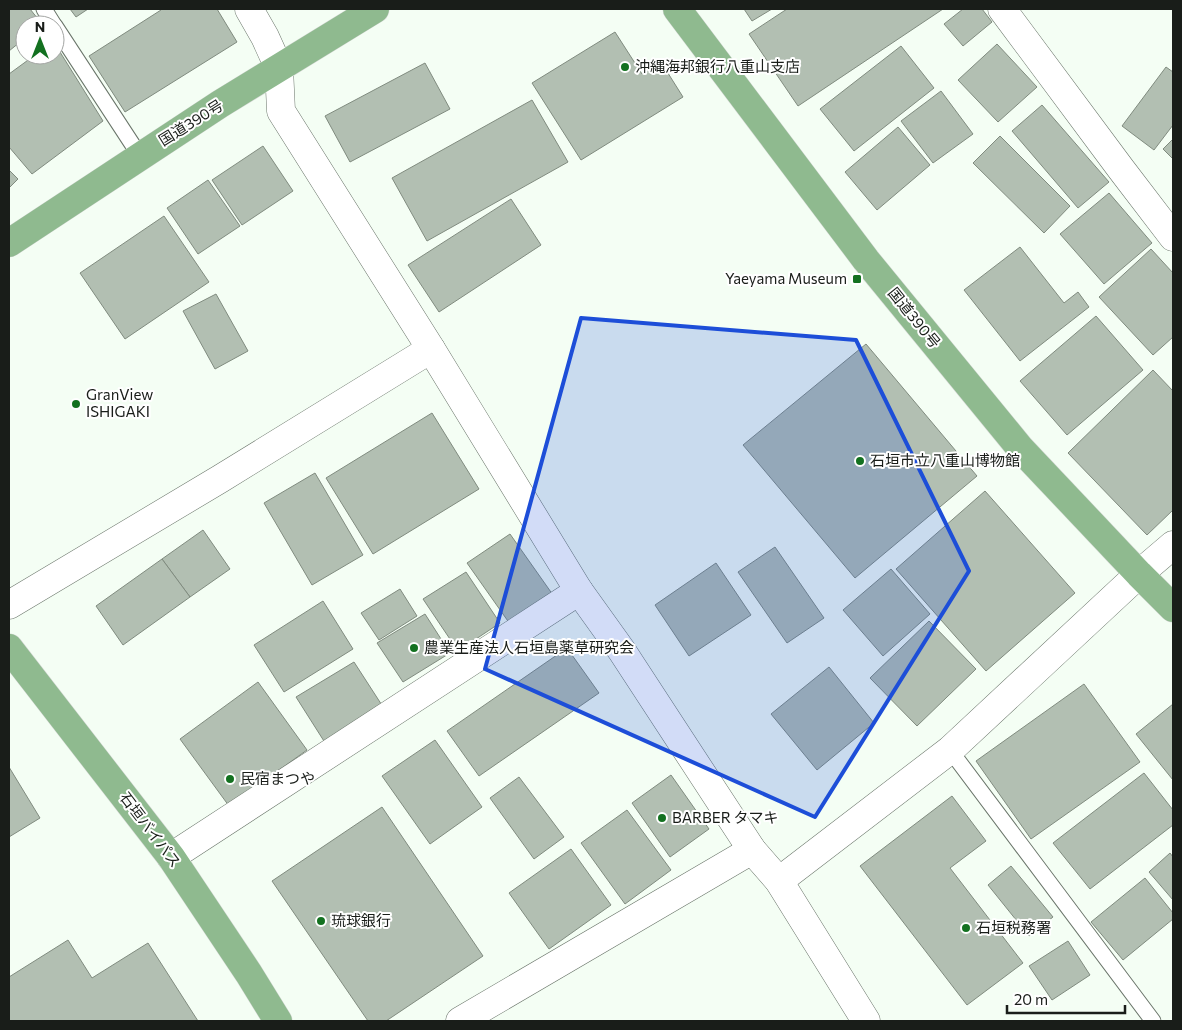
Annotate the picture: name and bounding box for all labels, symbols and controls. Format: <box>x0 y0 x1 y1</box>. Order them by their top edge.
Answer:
north arrow <box>15 15 65 65</box>
text: N <box>35 18 45 35</box>
place label: 沖縄海邦銀行八重山支店 <box>635 57 800 75</box>
marker: 沖縄海邦銀行八重山支店 <box>619 61 631 73</box>
street label: 国道390号 <box>155 95 226 149</box>
place label: Yaeyama Museum <box>725 269 847 287</box>
marker: Yaeyama Museum <box>851 273 863 285</box>
street label: 国道390号 <box>885 284 945 351</box>
place label: GranView ISHIGAKI <box>86 385 153 420</box>
marker: GranView ISHIGAKI <box>70 398 82 410</box>
place label: 石垣市立八重山博物館 <box>870 451 1020 469</box>
marker: 石垣市立八重山博物館 <box>854 455 866 467</box>
place label: 農業生産法人石垣島薬草研究会 <box>424 638 634 656</box>
marker: 農業生産法人石垣島薬草研究会 <box>408 642 420 654</box>
place label: 民宿まつや <box>240 769 315 787</box>
marker: 民宿まつや <box>224 773 236 785</box>
street label: 石垣バイパス <box>117 788 185 871</box>
place label: BARBER タマキ <box>672 808 779 826</box>
marker: BARBER タマキ <box>656 812 668 824</box>
place label: 琉球銀行 <box>331 911 391 929</box>
marker: 琉球銀行 <box>315 915 327 927</box>
place label: 石垣税務署 <box>976 918 1051 936</box>
marker: 石垣税務署 <box>960 922 972 934</box>
scale bar <box>1007 982 1124 1014</box>
text: 20 m <box>1014 990 1048 1008</box>

